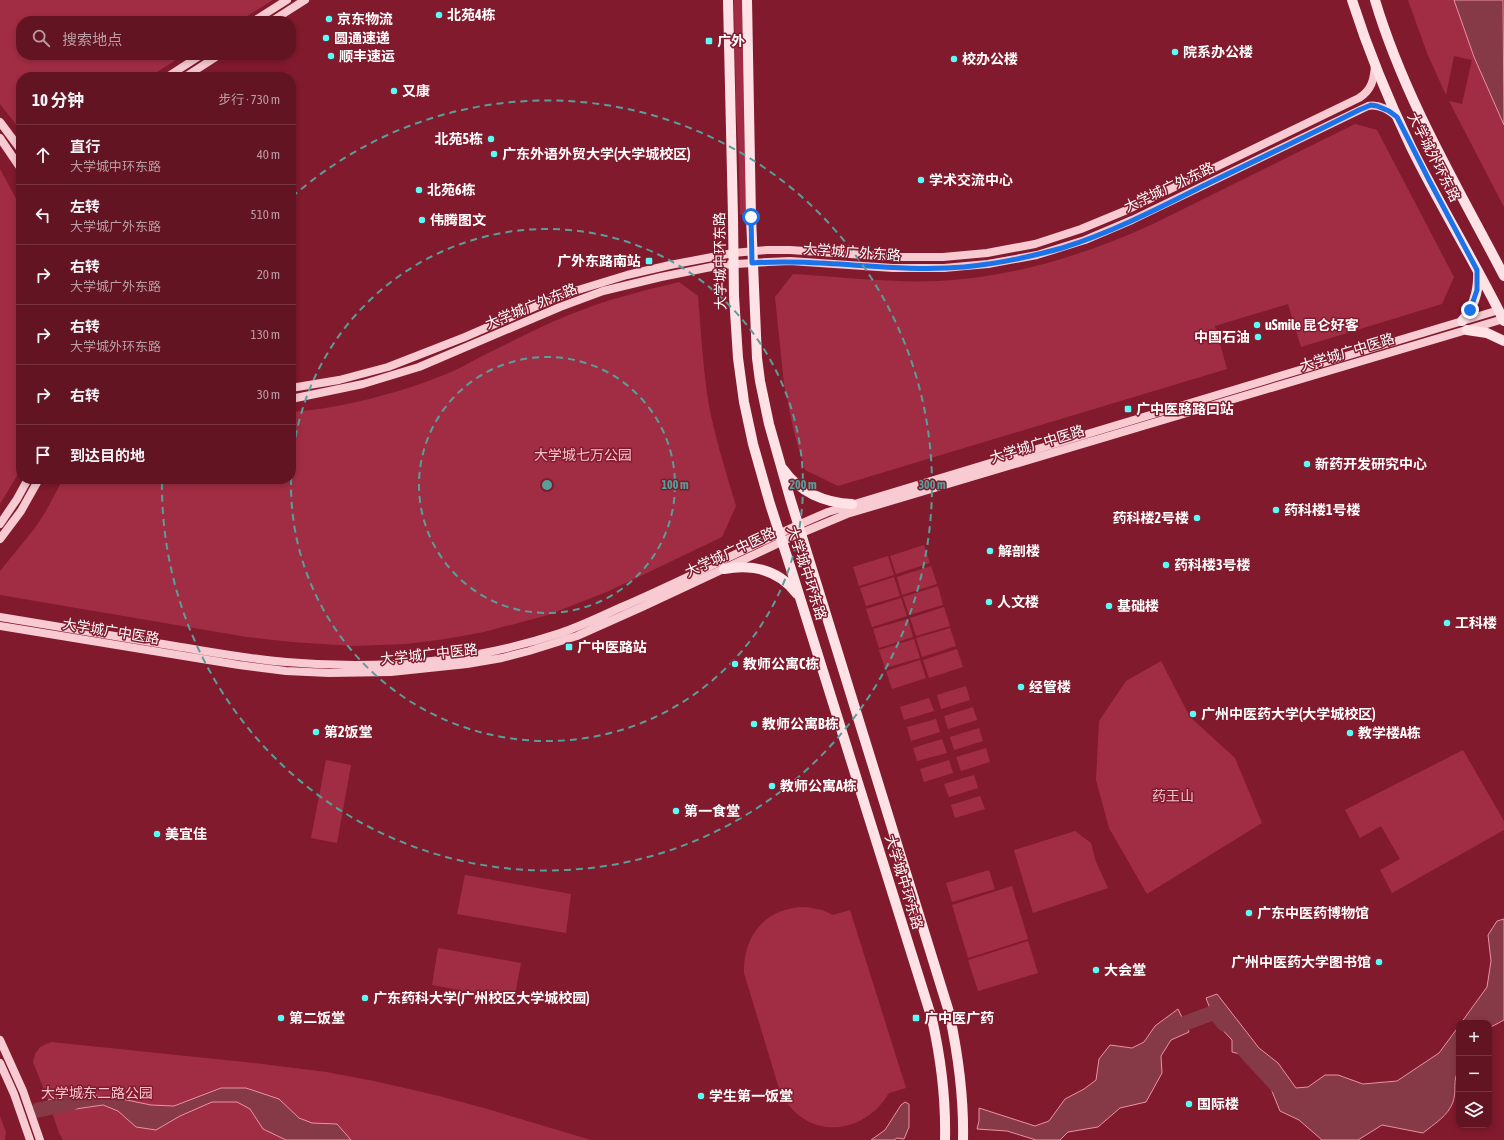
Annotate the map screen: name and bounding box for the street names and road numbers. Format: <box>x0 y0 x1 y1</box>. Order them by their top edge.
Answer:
street label: 大学城外环东路 <box>1405 110 1463 204</box>
street label: 大学城广外东路 <box>1121 159 1217 215</box>
street label: 大学城中环东路 <box>711 212 729 310</box>
street label: 大学城广外东路 <box>803 241 901 263</box>
street label: 大学城广外东路 <box>483 280 579 332</box>
street label: 大学城广中医路 <box>1298 330 1396 374</box>
street label: 大学城广中医路 <box>988 422 1086 466</box>
street label: 大学城广中医路 <box>682 524 778 580</box>
street label: 大学城中环东路 <box>784 524 830 622</box>
street label: 大学城广中医路 <box>61 615 161 647</box>
street label: 大学城广中医路 <box>379 641 479 667</box>
street label: 大学城中环东路 <box>882 833 926 931</box>

